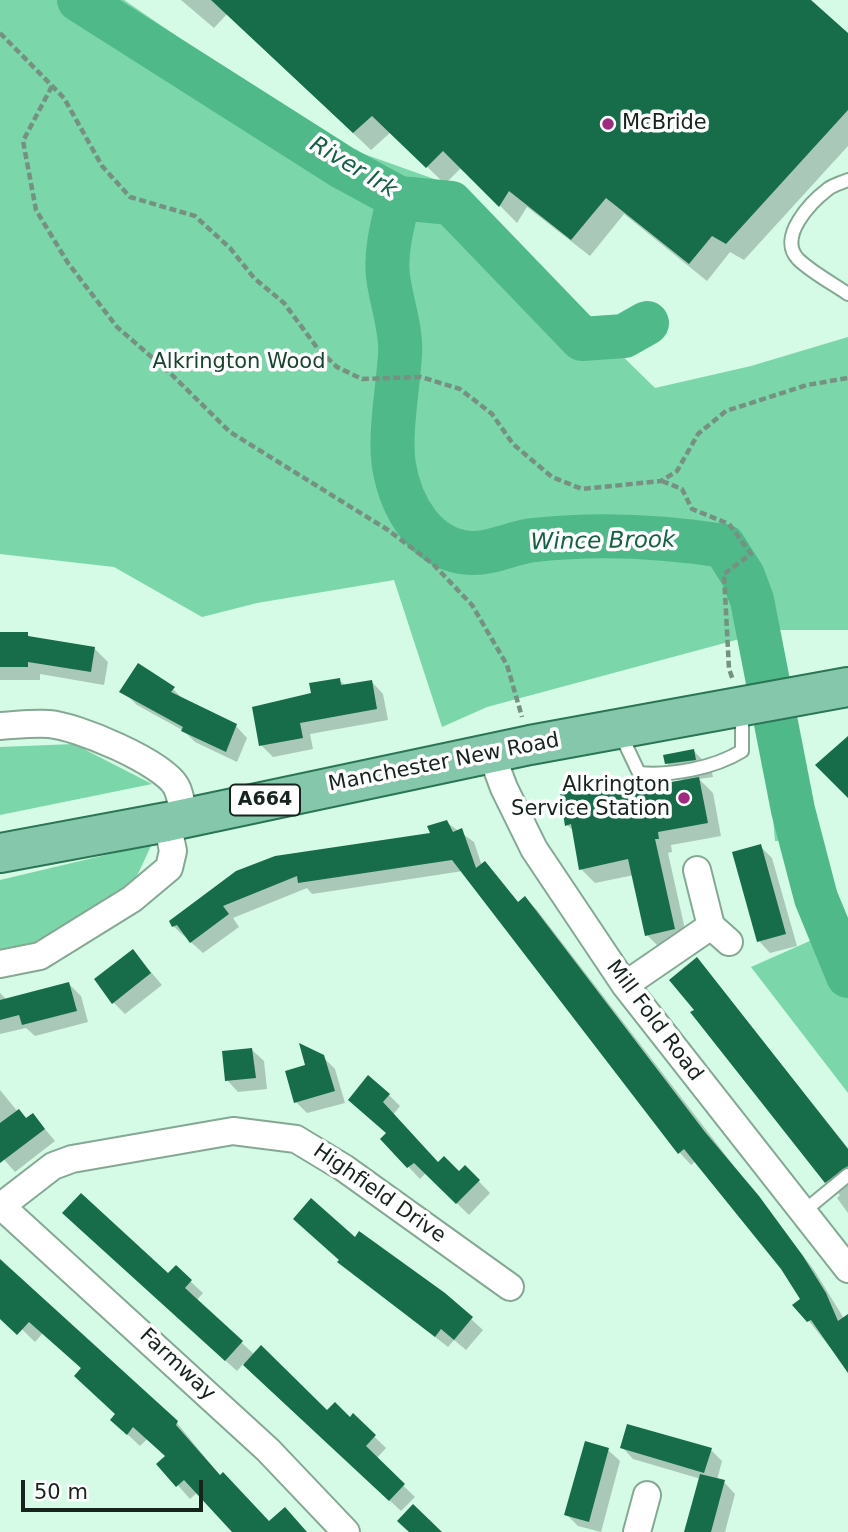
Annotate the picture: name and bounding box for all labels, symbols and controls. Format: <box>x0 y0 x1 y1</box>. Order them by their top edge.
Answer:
place label: McBride <box>622 111 707 137</box>
marker: McBride <box>600 116 616 132</box>
water label: River Irk <box>305 131 401 205</box>
park label: Alkrington Wood <box>152 350 326 376</box>
water label: Wince Brook <box>531 527 675 557</box>
street label: Manchester New Road <box>326 728 562 798</box>
place label: Alkrington Service Station <box>511 773 670 823</box>
road number: A664 <box>230 785 300 816</box>
marker: Alkrington Service Station <box>676 790 692 806</box>
street label: Mill Fold Road <box>600 956 708 1086</box>
street label: Highfield Drive <box>308 1139 450 1249</box>
street label: Farmway <box>134 1324 220 1406</box>
scale bar <box>24 1466 206 1510</box>
text: 50 m <box>34 1480 88 1504</box>

